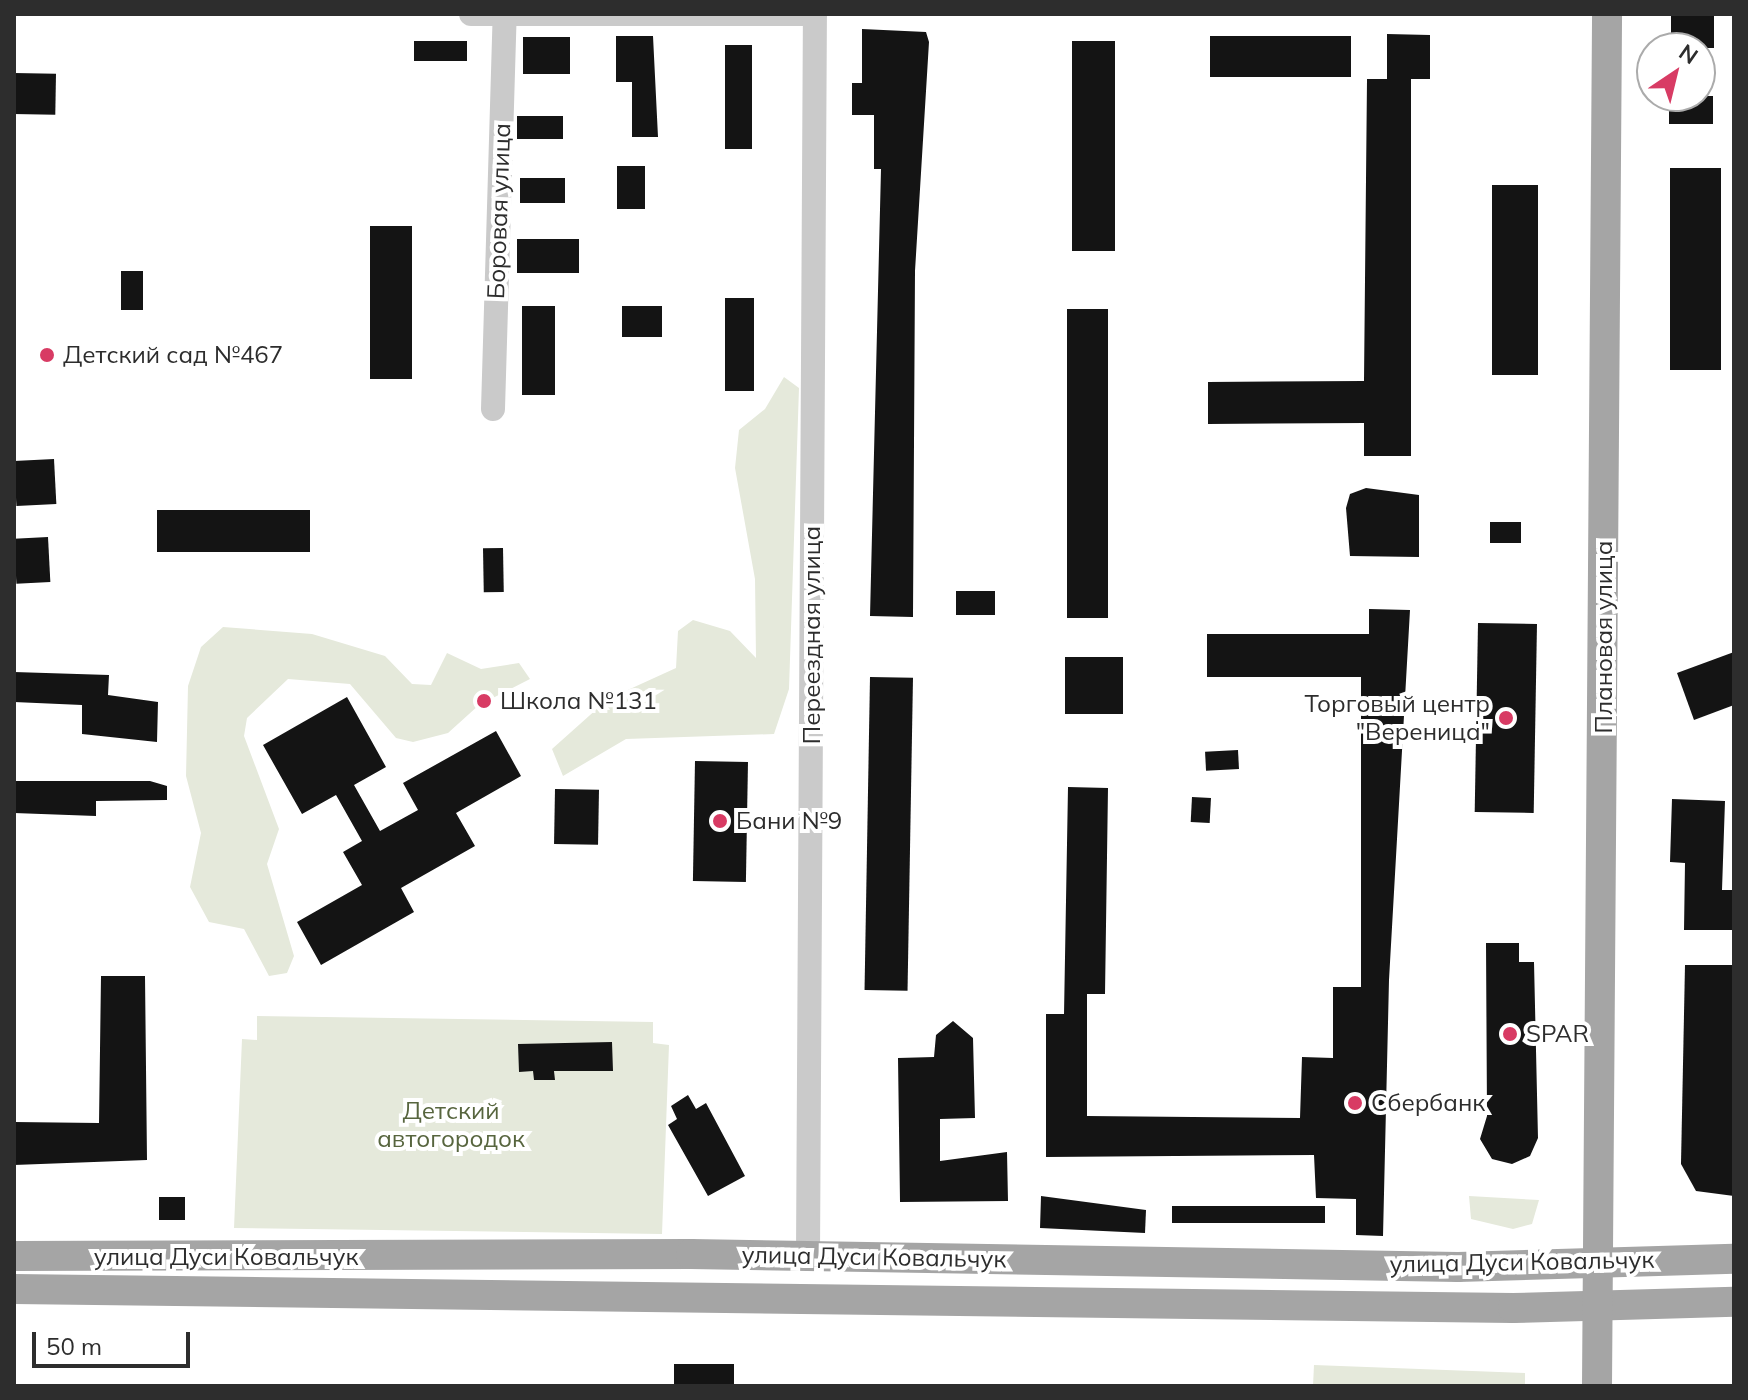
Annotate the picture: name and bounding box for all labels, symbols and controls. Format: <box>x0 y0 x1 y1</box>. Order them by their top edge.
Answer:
north arrow <box>1636 32 1716 112</box>
text: N <box>1674 38 1703 70</box>
street label: Боровая улица <box>482 122 516 300</box>
place label: Детский сад №467 <box>63 341 283 369</box>
marker: Детский сад №467 <box>38 346 56 364</box>
street label: Переездная улица <box>798 526 826 744</box>
street label: Плановая улица <box>1590 541 1618 733</box>
place label: Школа №131 <box>500 687 657 715</box>
place label: Торговый центр "Вереница" <box>1304 690 1490 746</box>
marker: Школа №131 <box>475 692 493 710</box>
marker: Торговый центр "Вереница" <box>1497 709 1515 727</box>
place label: Бани №9 <box>736 807 842 835</box>
marker: Бани №9 <box>711 812 729 830</box>
place label: SPAR <box>1526 1020 1589 1048</box>
marker: SPAR <box>1501 1025 1519 1043</box>
place label: Сбербанк <box>1371 1089 1485 1117</box>
marker: Сбербанк <box>1346 1094 1364 1112</box>
park label: Детский автогородок <box>377 1097 525 1153</box>
street label: улица Дуси Ковальчук <box>741 1240 1007 1274</box>
street label: улица Дуси Ковальчук <box>94 1243 358 1271</box>
street label: улица Дуси Ковальчук <box>1389 1245 1655 1279</box>
scale bar <box>36 1316 194 1366</box>
text: 50 m <box>46 1331 102 1361</box>

